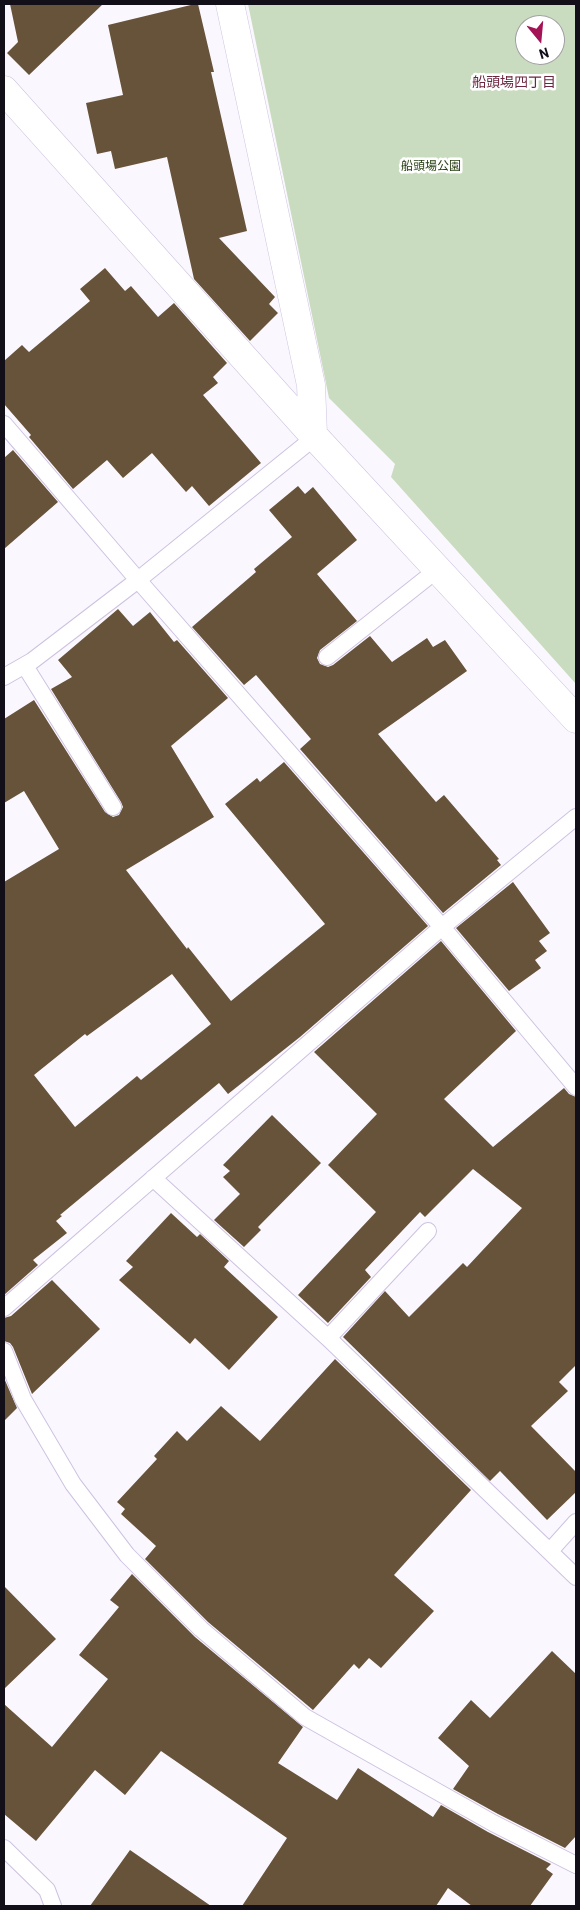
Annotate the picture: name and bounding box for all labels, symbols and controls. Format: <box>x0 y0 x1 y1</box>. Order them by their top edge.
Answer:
north arrow <box>515 15 565 65</box>
text: N <box>537 44 551 63</box>
district label: 船頭場四丁目 <box>472 74 556 90</box>
park label: 船頭場公園 <box>401 159 461 173</box>

